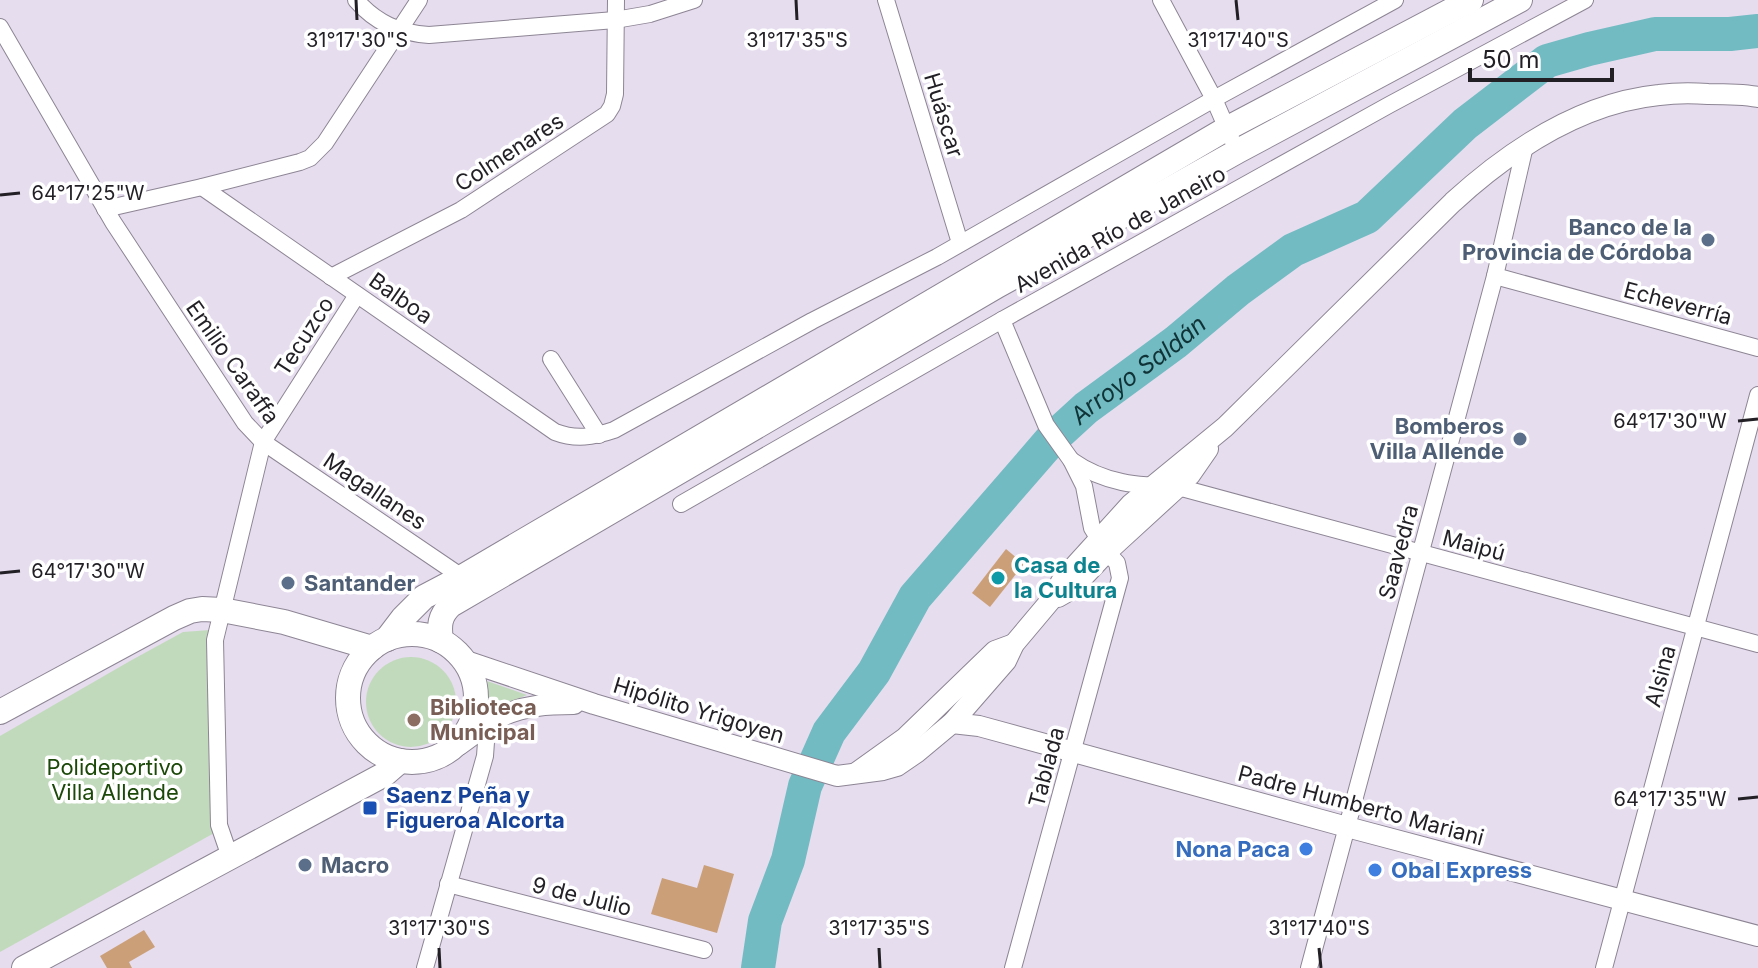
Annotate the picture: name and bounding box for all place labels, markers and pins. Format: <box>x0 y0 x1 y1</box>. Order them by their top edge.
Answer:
place label: Banco de la Provincia de Córdoba <box>1462 214 1692 265</box>
marker: Banco de la Provincia de Córdoba <box>1699 231 1717 249</box>
place label: Bomberos Villa Allende <box>1370 413 1504 464</box>
marker: Bomberos Villa Allende <box>1511 430 1529 448</box>
place label: Casa de la Cultura <box>1014 552 1117 603</box>
marker: Casa de la Cultura <box>989 569 1007 587</box>
place label: Santander <box>304 570 415 596</box>
marker: Santander <box>279 574 297 592</box>
place label: Biblioteca Municipal <box>430 694 537 745</box>
marker: Biblioteca Municipal <box>405 711 423 729</box>
place label: Saenz Peña y Figueroa Alcorta <box>386 782 565 833</box>
marker: Saenz Peña y Figueroa Alcorta <box>361 799 379 817</box>
place label: Nona Paca <box>1175 836 1290 862</box>
marker: Nona Paca <box>1297 840 1315 858</box>
place label: Macro <box>321 852 389 878</box>
marker: Macro <box>296 856 314 874</box>
place label: Obal Express <box>1391 857 1532 883</box>
marker: Obal Express <box>1366 861 1384 879</box>

